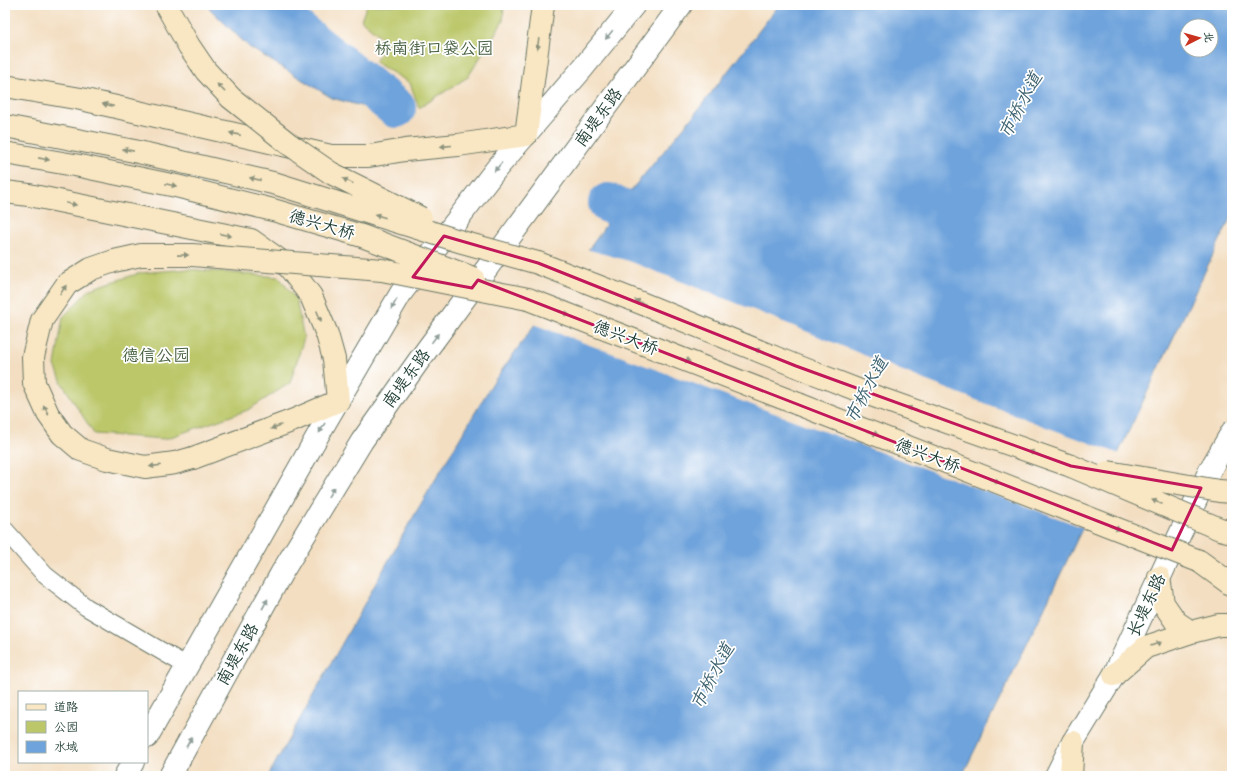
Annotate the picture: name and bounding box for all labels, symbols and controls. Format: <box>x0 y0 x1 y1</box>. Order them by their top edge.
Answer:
north arrow <box>1179 18 1219 58</box>
one-way arrow <box>605 30 614 41</box>
text: 北 <box>1199 31 1216 43</box>
park label: 桥南街口袋公园 <box>375 37 494 62</box>
one-way arrow <box>535 38 541 50</box>
water label: 市桥水道 <box>993 66 1051 144</box>
one-way arrow <box>216 83 226 93</box>
street label: 南堤东路 <box>569 83 629 153</box>
one-way arrow <box>102 102 114 108</box>
one-way arrow <box>229 130 241 136</box>
one-way arrow <box>440 143 452 150</box>
one-way arrow <box>122 146 135 152</box>
one-way arrow <box>37 157 50 163</box>
one-way arrow <box>494 161 503 172</box>
one-way arrow <box>249 175 261 181</box>
one-way arrow <box>342 178 354 184</box>
one-way arrow <box>165 183 177 189</box>
one-way arrow <box>65 201 77 207</box>
street label: 德兴大桥 <box>285 204 358 247</box>
one-way arrow <box>373 213 385 219</box>
one-way arrow <box>220 233 232 239</box>
one-way arrow <box>177 252 190 258</box>
one-way arrow <box>59 284 66 296</box>
one-way arrow <box>391 298 398 310</box>
one-way arrow <box>633 299 645 305</box>
one-way arrow <box>316 310 322 321</box>
one-way arrow <box>559 311 571 317</box>
street label: 德兴大桥 <box>589 315 662 362</box>
one-way arrow <box>431 332 440 343</box>
park label: 德信公园 <box>122 344 190 369</box>
street label: 南堤东路 <box>377 344 437 414</box>
one-way arrow <box>754 348 766 354</box>
water label: 市桥水道 <box>839 351 897 429</box>
one-way arrow <box>680 358 692 364</box>
one-way arrow <box>43 404 50 415</box>
one-way arrow <box>906 406 918 412</box>
one-way arrow <box>319 422 325 434</box>
one-way arrow <box>270 424 282 430</box>
one-way arrow <box>868 431 880 437</box>
street label: 德兴大桥 <box>891 433 964 480</box>
one-way arrow <box>1028 450 1040 456</box>
one-way arrow <box>149 463 161 469</box>
one-way arrow <box>989 478 1001 484</box>
one-way arrow <box>328 486 335 498</box>
one-way arrow <box>1150 499 1162 505</box>
one-way arrow <box>1110 526 1122 532</box>
street label: 长堤东路 <box>1122 570 1173 642</box>
one-way arrow <box>262 598 268 610</box>
street label: 南堤东路 <box>211 619 266 691</box>
water label: 市桥水道 <box>685 637 743 715</box>
one-way arrow <box>1150 640 1162 646</box>
legend <box>18 691 148 763</box>
text: 道路 <box>54 699 78 717</box>
text: 公园 <box>54 719 78 737</box>
one-way arrow <box>185 736 192 748</box>
text: 水域 <box>54 739 78 757</box>

